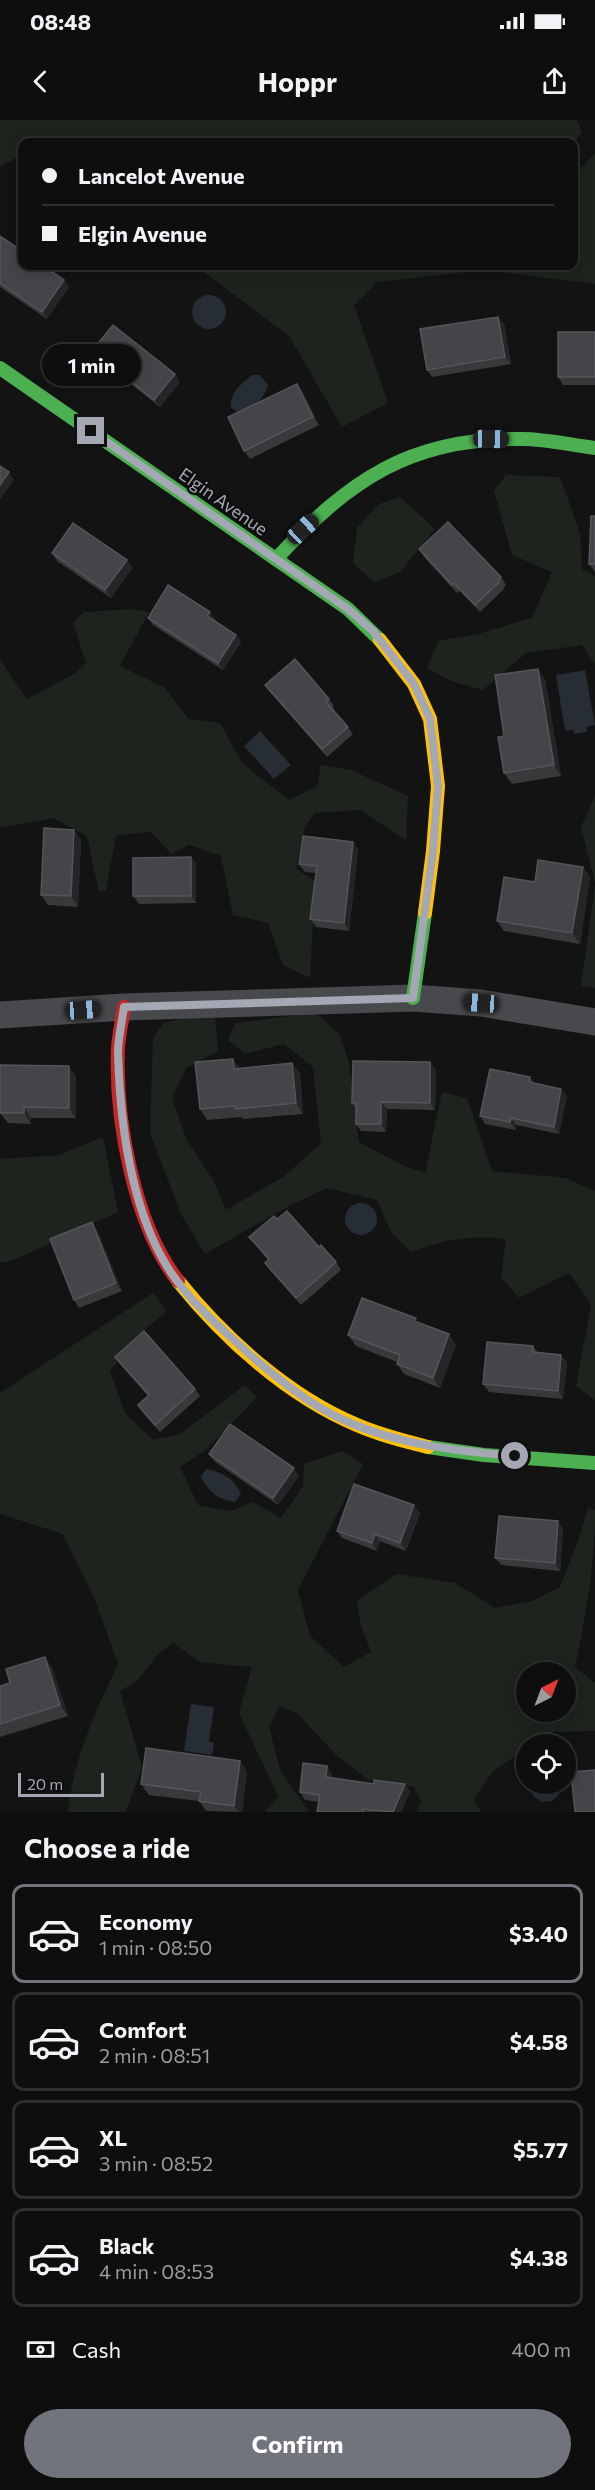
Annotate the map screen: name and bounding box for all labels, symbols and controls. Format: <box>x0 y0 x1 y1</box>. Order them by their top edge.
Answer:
text: 08:48 <box>30 8 91 35</box>
icon: back <box>24 65 57 98</box>
text: Hoppr <box>258 65 337 98</box>
icon: share <box>538 65 571 98</box>
text: Lancelot Avenue <box>78 162 245 189</box>
text: Elgin Avenue <box>78 220 207 247</box>
callout: 1 min <box>42 344 140 386</box>
text: 1 min <box>68 353 115 377</box>
route end <box>77 417 104 444</box>
car <box>473 430 509 448</box>
street label: Elgin Avenue <box>175 463 272 540</box>
car <box>284 510 322 548</box>
car <box>462 993 500 1013</box>
car <box>64 1000 102 1020</box>
route start <box>501 1442 528 1469</box>
north arrow <box>516 1662 576 1722</box>
map controls <box>516 1662 576 1794</box>
button: locate <box>516 1734 576 1794</box>
scale bar <box>18 1770 104 1798</box>
text: 20 m <box>27 1774 63 1793</box>
text: Choose a ride <box>24 1831 190 1864</box>
icon: car <box>27 1907 81 1961</box>
text: Economy <box>99 1908 193 1935</box>
text: $3.40 <box>509 1920 568 1947</box>
text: 1 min · 08:50 <box>99 1935 212 1959</box>
icon: car <box>27 2015 81 2069</box>
text: Comfort <box>99 2016 187 2043</box>
text: $4.58 <box>510 2028 568 2055</box>
text: 2 min · 08:51 <box>99 2043 210 2067</box>
icon: car <box>27 2123 81 2177</box>
text: XL <box>99 2124 127 2151</box>
text: $5.77 <box>513 2136 568 2163</box>
text: 3 min · 08:52 <box>99 2151 213 2175</box>
icon: car <box>27 2231 81 2285</box>
text: Black <box>99 2232 154 2259</box>
text: $4.38 <box>510 2244 568 2271</box>
text: 4 min · 08:53 <box>99 2259 214 2283</box>
icon: cash <box>24 2333 57 2366</box>
text: Cash <box>72 2336 121 2363</box>
text: 400 m <box>512 2337 571 2361</box>
button: Confirm <box>24 2409 571 2478</box>

